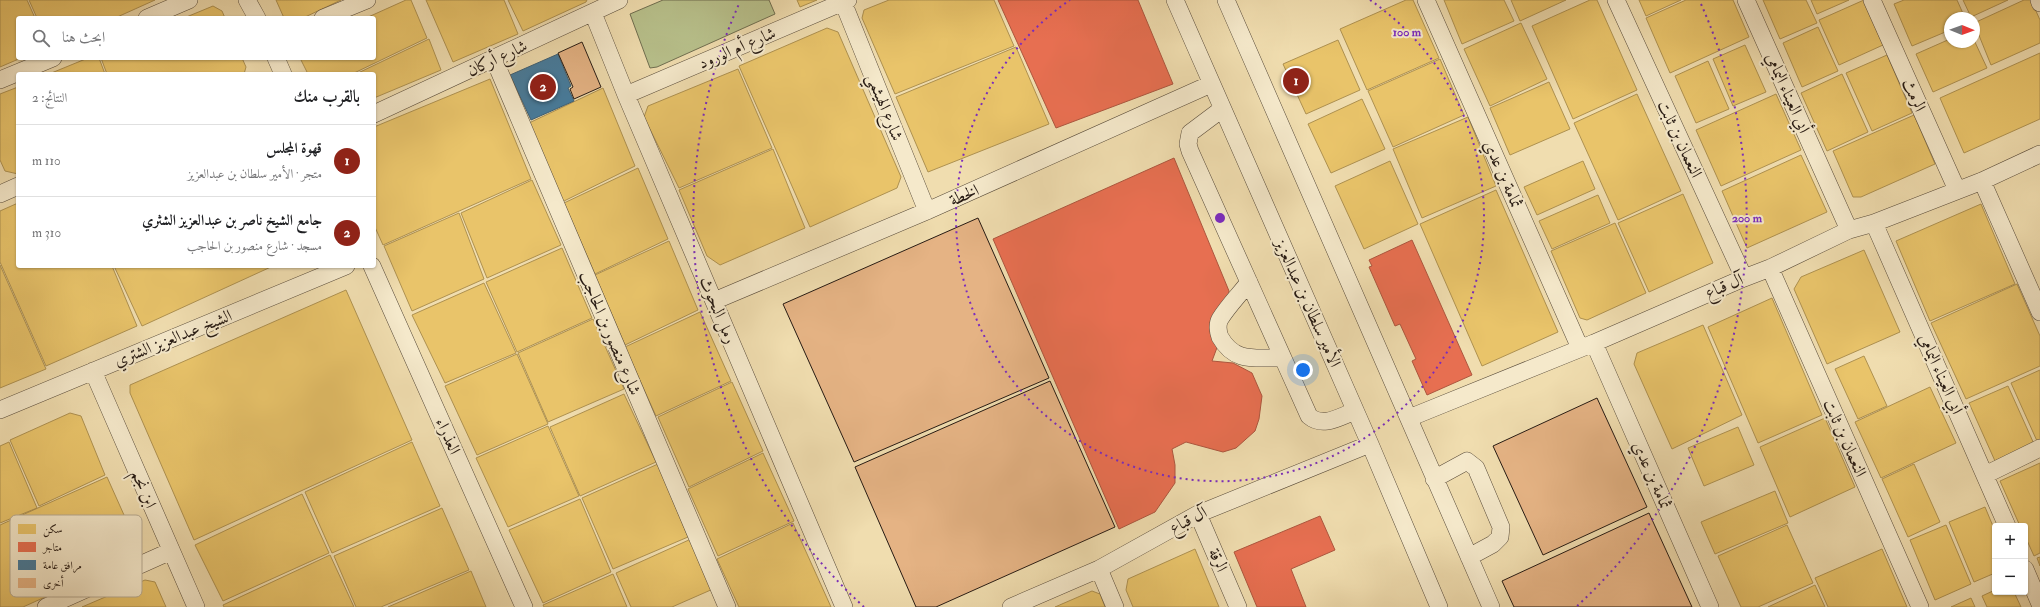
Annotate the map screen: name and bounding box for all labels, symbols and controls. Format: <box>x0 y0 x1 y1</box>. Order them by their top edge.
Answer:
north arrow <box>1944 12 1980 48</box>
search box <box>16 16 376 60</box>
street label: شارع أم الورود <box>694 20 780 77</box>
text: 100 m <box>1393 25 1422 40</box>
icon: search <box>30 27 52 49</box>
text: ابحث هنا <box>62 28 105 47</box>
street label: شارع أركان <box>463 33 532 84</box>
street label: أبي العيناء اليمامي <box>1757 49 1817 138</box>
pin: 1 <box>1283 66 1309 96</box>
street label: شارع الهيثمي <box>857 70 908 146</box>
pin: 2 <box>530 72 556 102</box>
street label: الرمث <box>1898 75 1931 115</box>
text: بالقرب منك <box>294 86 360 107</box>
text: النتائج: 2 <box>32 90 67 106</box>
street label: النعمان بن ثابت <box>1653 97 1707 181</box>
street label: ثمامة بن عدي <box>1476 137 1527 212</box>
text: قهوة المجلس <box>266 139 322 158</box>
text: 110 m <box>32 153 61 169</box>
text: 1 <box>345 153 349 169</box>
text: متجر · الأمير سلطان بن عبدالعزيز <box>187 166 322 182</box>
street label: الخطة <box>946 179 982 211</box>
text: جامع الشيخ ناصر بن عبدالعزيز الشثري <box>142 211 322 230</box>
centre of rings <box>1213 211 1227 225</box>
text: 200 m <box>1732 211 1763 226</box>
text: 310 m <box>32 225 61 241</box>
text: 2 <box>344 225 350 241</box>
street label: الأمير سلطان بن عبدالعزيز <box>1269 233 1347 371</box>
text: مسجد · شارع منصور بن الحاجب <box>187 238 322 254</box>
street label: شارع منصور بن الحاجب <box>572 268 646 400</box>
street label: آل قباع <box>1702 268 1750 306</box>
street label: رمل البحوث <box>694 273 741 347</box>
street label: الشيخ عبدالعزيز الشتري <box>111 305 237 376</box>
street label: أبي العيناء اليمامي <box>1910 330 1970 419</box>
your location <box>1293 360 1313 380</box>
street label: النعمان بن ثابت <box>1819 396 1872 480</box>
street label: العذراء <box>431 414 465 458</box>
street label: ثمامة بن عدي <box>1625 438 1676 513</box>
street label: ابن نجم <box>122 467 162 514</box>
street label: آل قباع <box>1166 501 1214 541</box>
legend <box>10 515 142 597</box>
text: سكن <box>43 523 62 538</box>
map controls <box>1992 523 2028 595</box>
button: + <box>1992 523 2028 559</box>
text: متاجر <box>42 541 62 554</box>
street label: الرقة <box>1204 545 1232 575</box>
text: مرافق عامة <box>43 559 82 573</box>
button: − <box>1992 559 2028 595</box>
text: أخرى <box>43 575 64 590</box>

